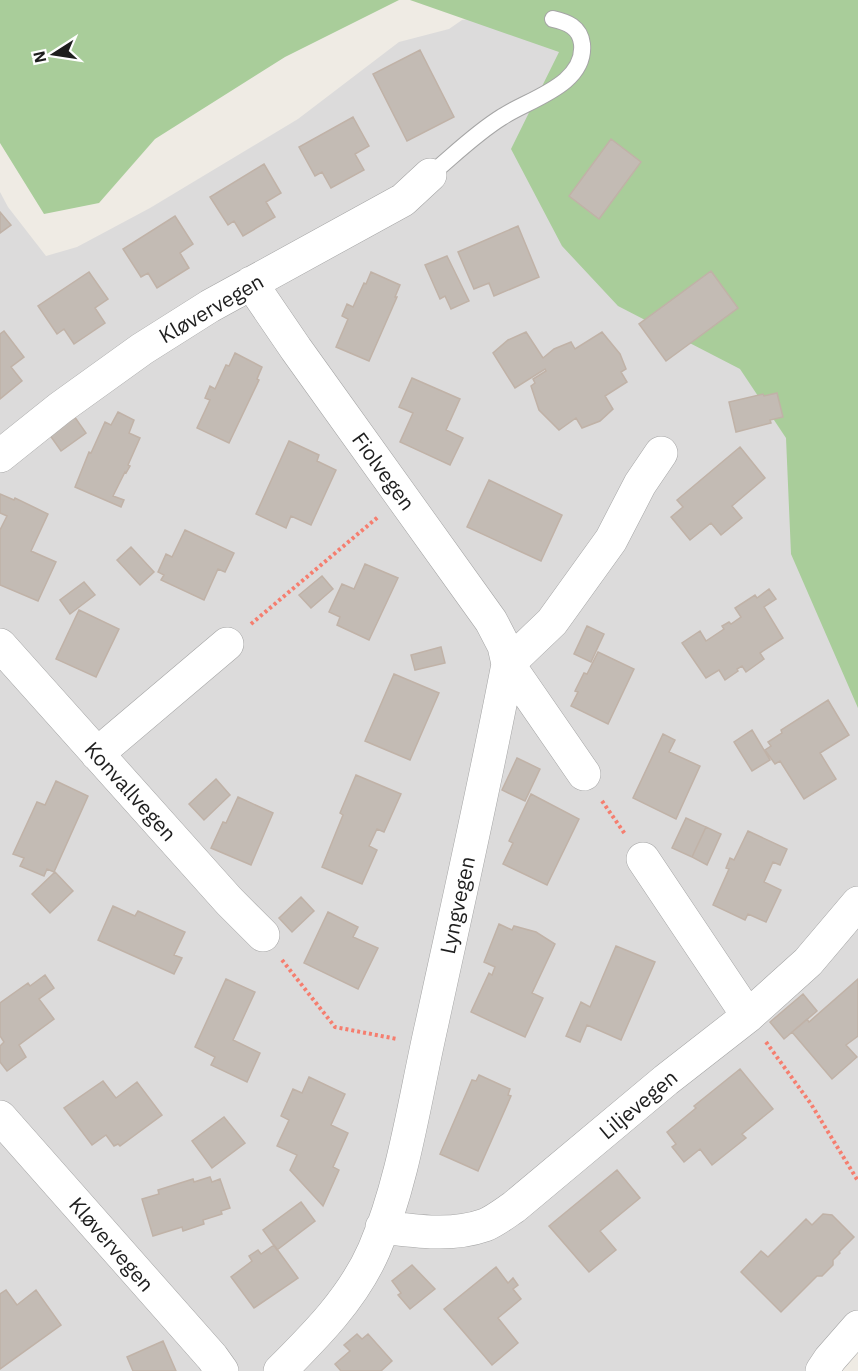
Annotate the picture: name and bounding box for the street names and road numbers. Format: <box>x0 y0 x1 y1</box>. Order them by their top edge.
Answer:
street label: Kløvervegen <box>154 267 268 349</box>
street label: Fiolvegen <box>346 426 422 516</box>
street label: Konvallvegen <box>79 735 183 847</box>
street label: Lyngvegen <box>433 854 481 956</box>
street label: Liljevegen <box>593 1063 683 1145</box>
street label: Kløvervegen <box>63 1191 161 1297</box>

